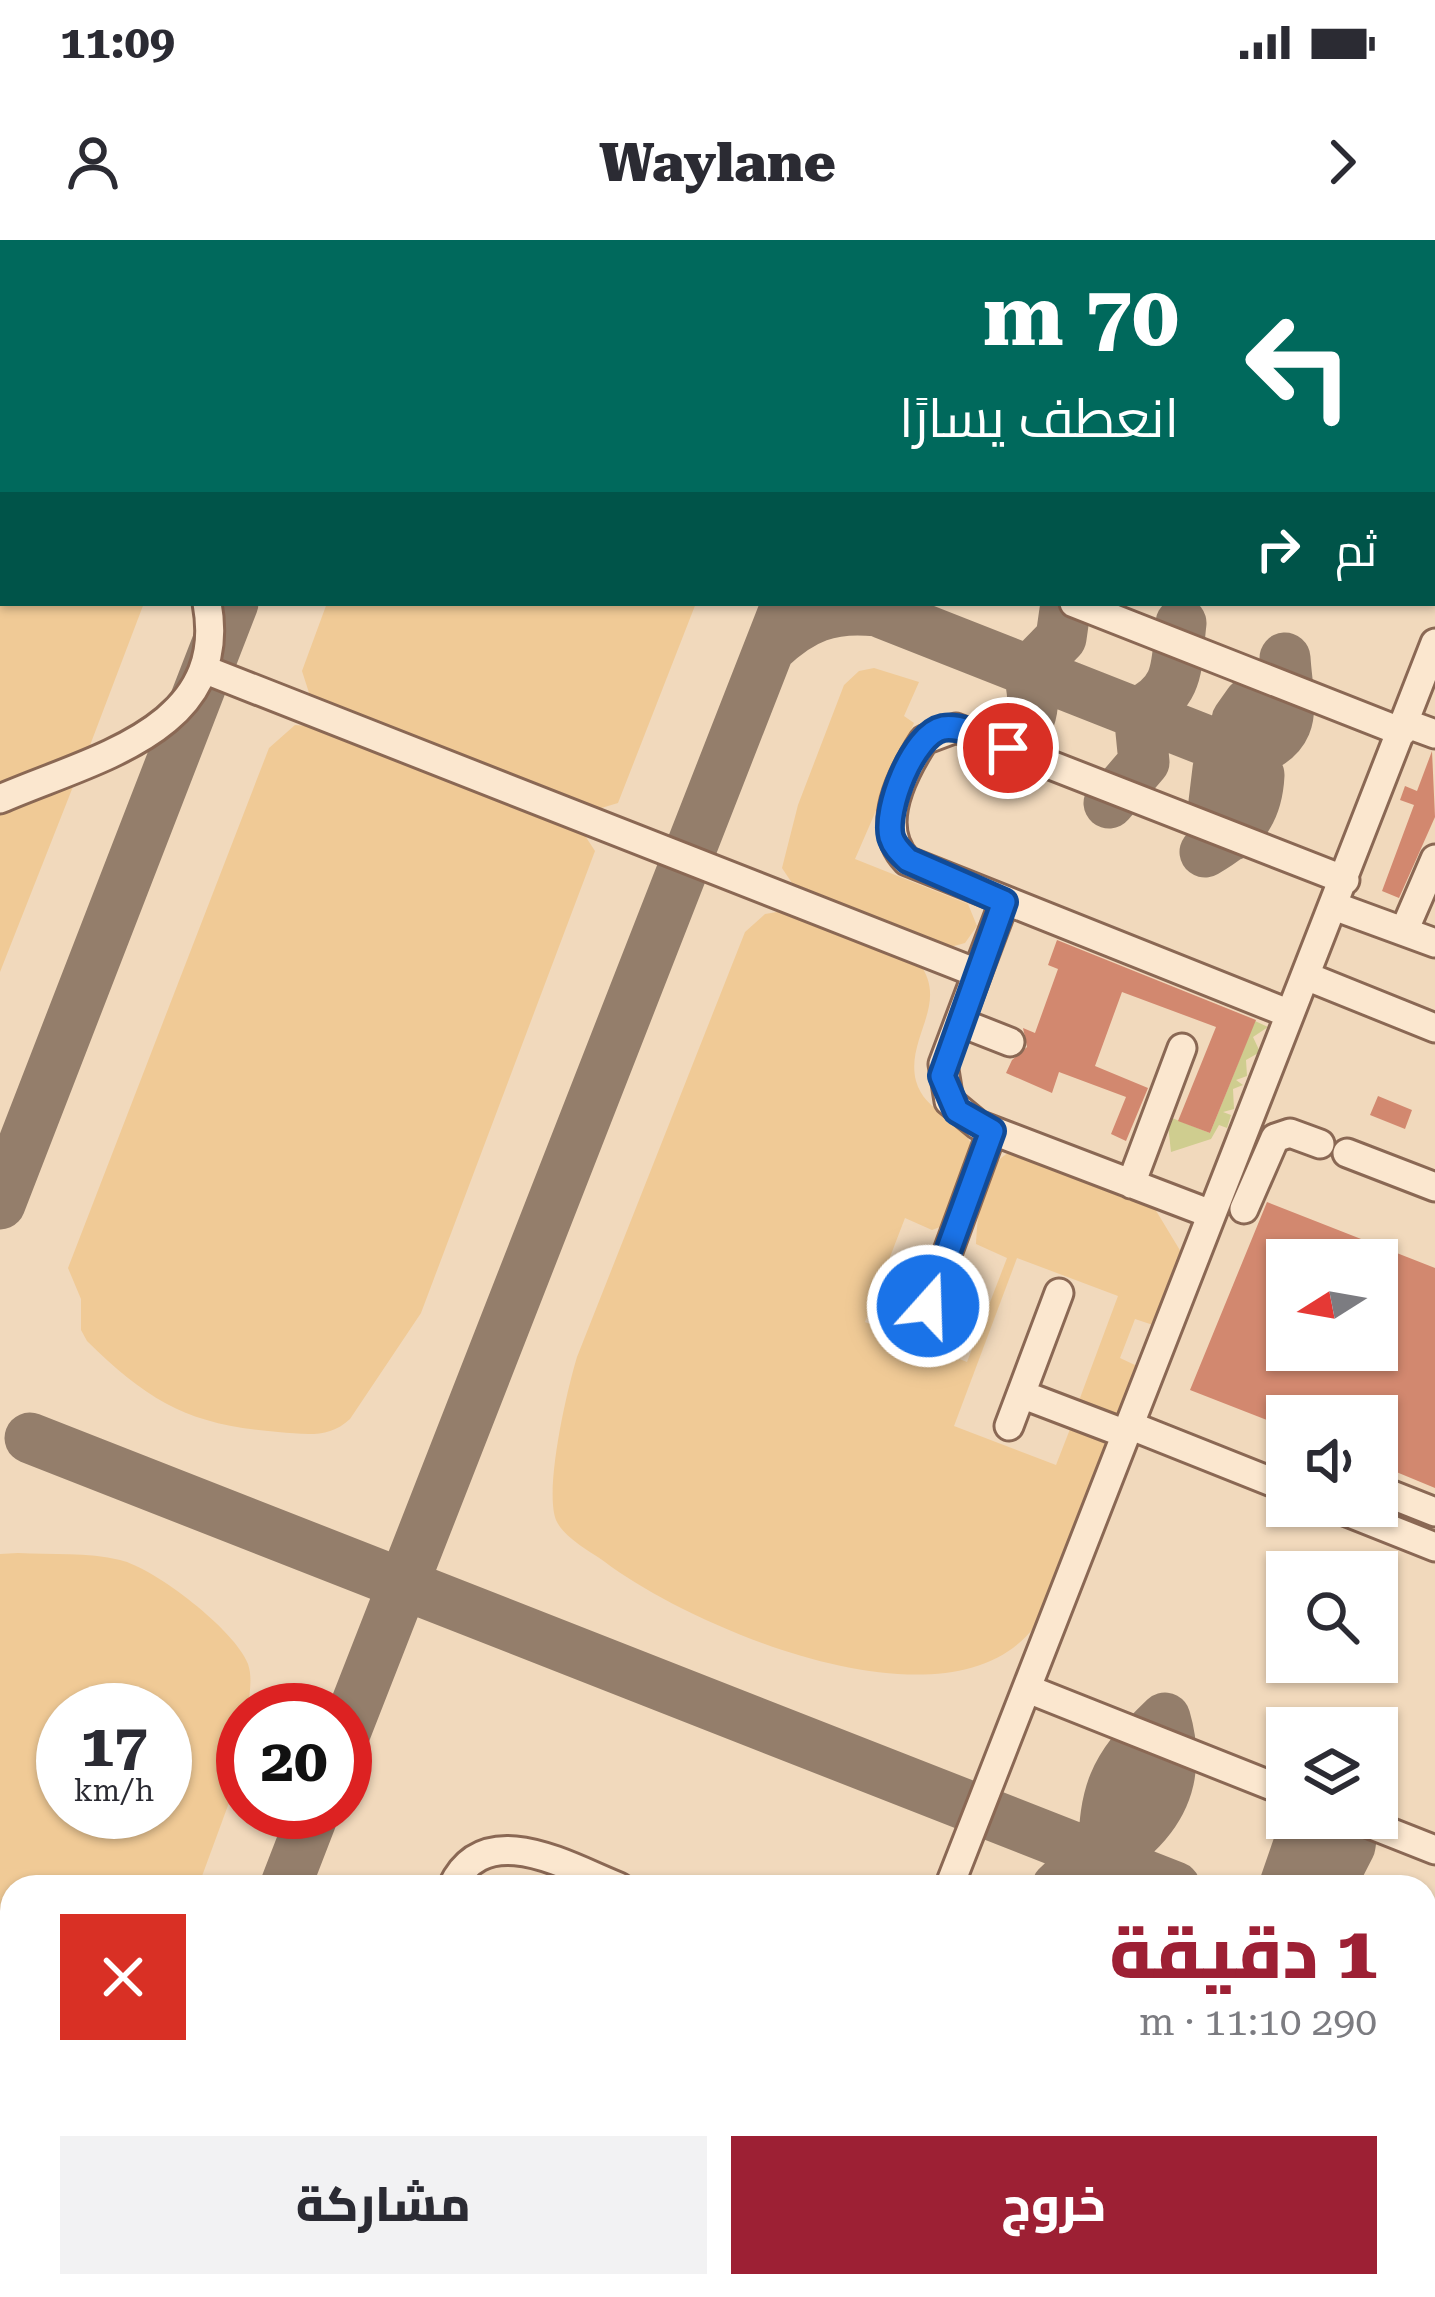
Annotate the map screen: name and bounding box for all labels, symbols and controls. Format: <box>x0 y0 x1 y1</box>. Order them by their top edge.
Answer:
text: 11:09 <box>60 16 175 69</box>
icon: person <box>60 129 126 195</box>
icon: forward <box>1309 129 1375 195</box>
text: Waylane <box>599 131 836 194</box>
text: 70 m <box>983 267 1179 365</box>
icon: left <box>1221 288 1377 444</box>
text: انعطف يسارًا <box>899 387 1179 450</box>
icon: right <box>1245 516 1311 582</box>
text: ثم <box>1335 524 1377 577</box>
pin <box>957 697 1059 799</box>
icon: arrive <box>975 715 1041 781</box>
north arrow <box>1266 1239 1398 1371</box>
map controls <box>1266 1239 1398 1839</box>
position arrow <box>865 1243 991 1369</box>
button: sound <box>1266 1395 1398 1527</box>
button: search <box>1266 1551 1398 1683</box>
speed limit sign: 20 <box>216 1683 372 1839</box>
button: layers <box>1266 1707 1398 1839</box>
text: 17 <box>80 1710 148 1781</box>
text: km/h <box>74 1773 154 1808</box>
text: 1 دقيقة <box>1109 1911 1377 1996</box>
button: close <box>60 1914 186 2040</box>
text: 290 m · 11:10 <box>1139 1999 1377 2045</box>
button: مشاركة <box>60 2136 707 2274</box>
button: خروج <box>731 2136 1377 2274</box>

